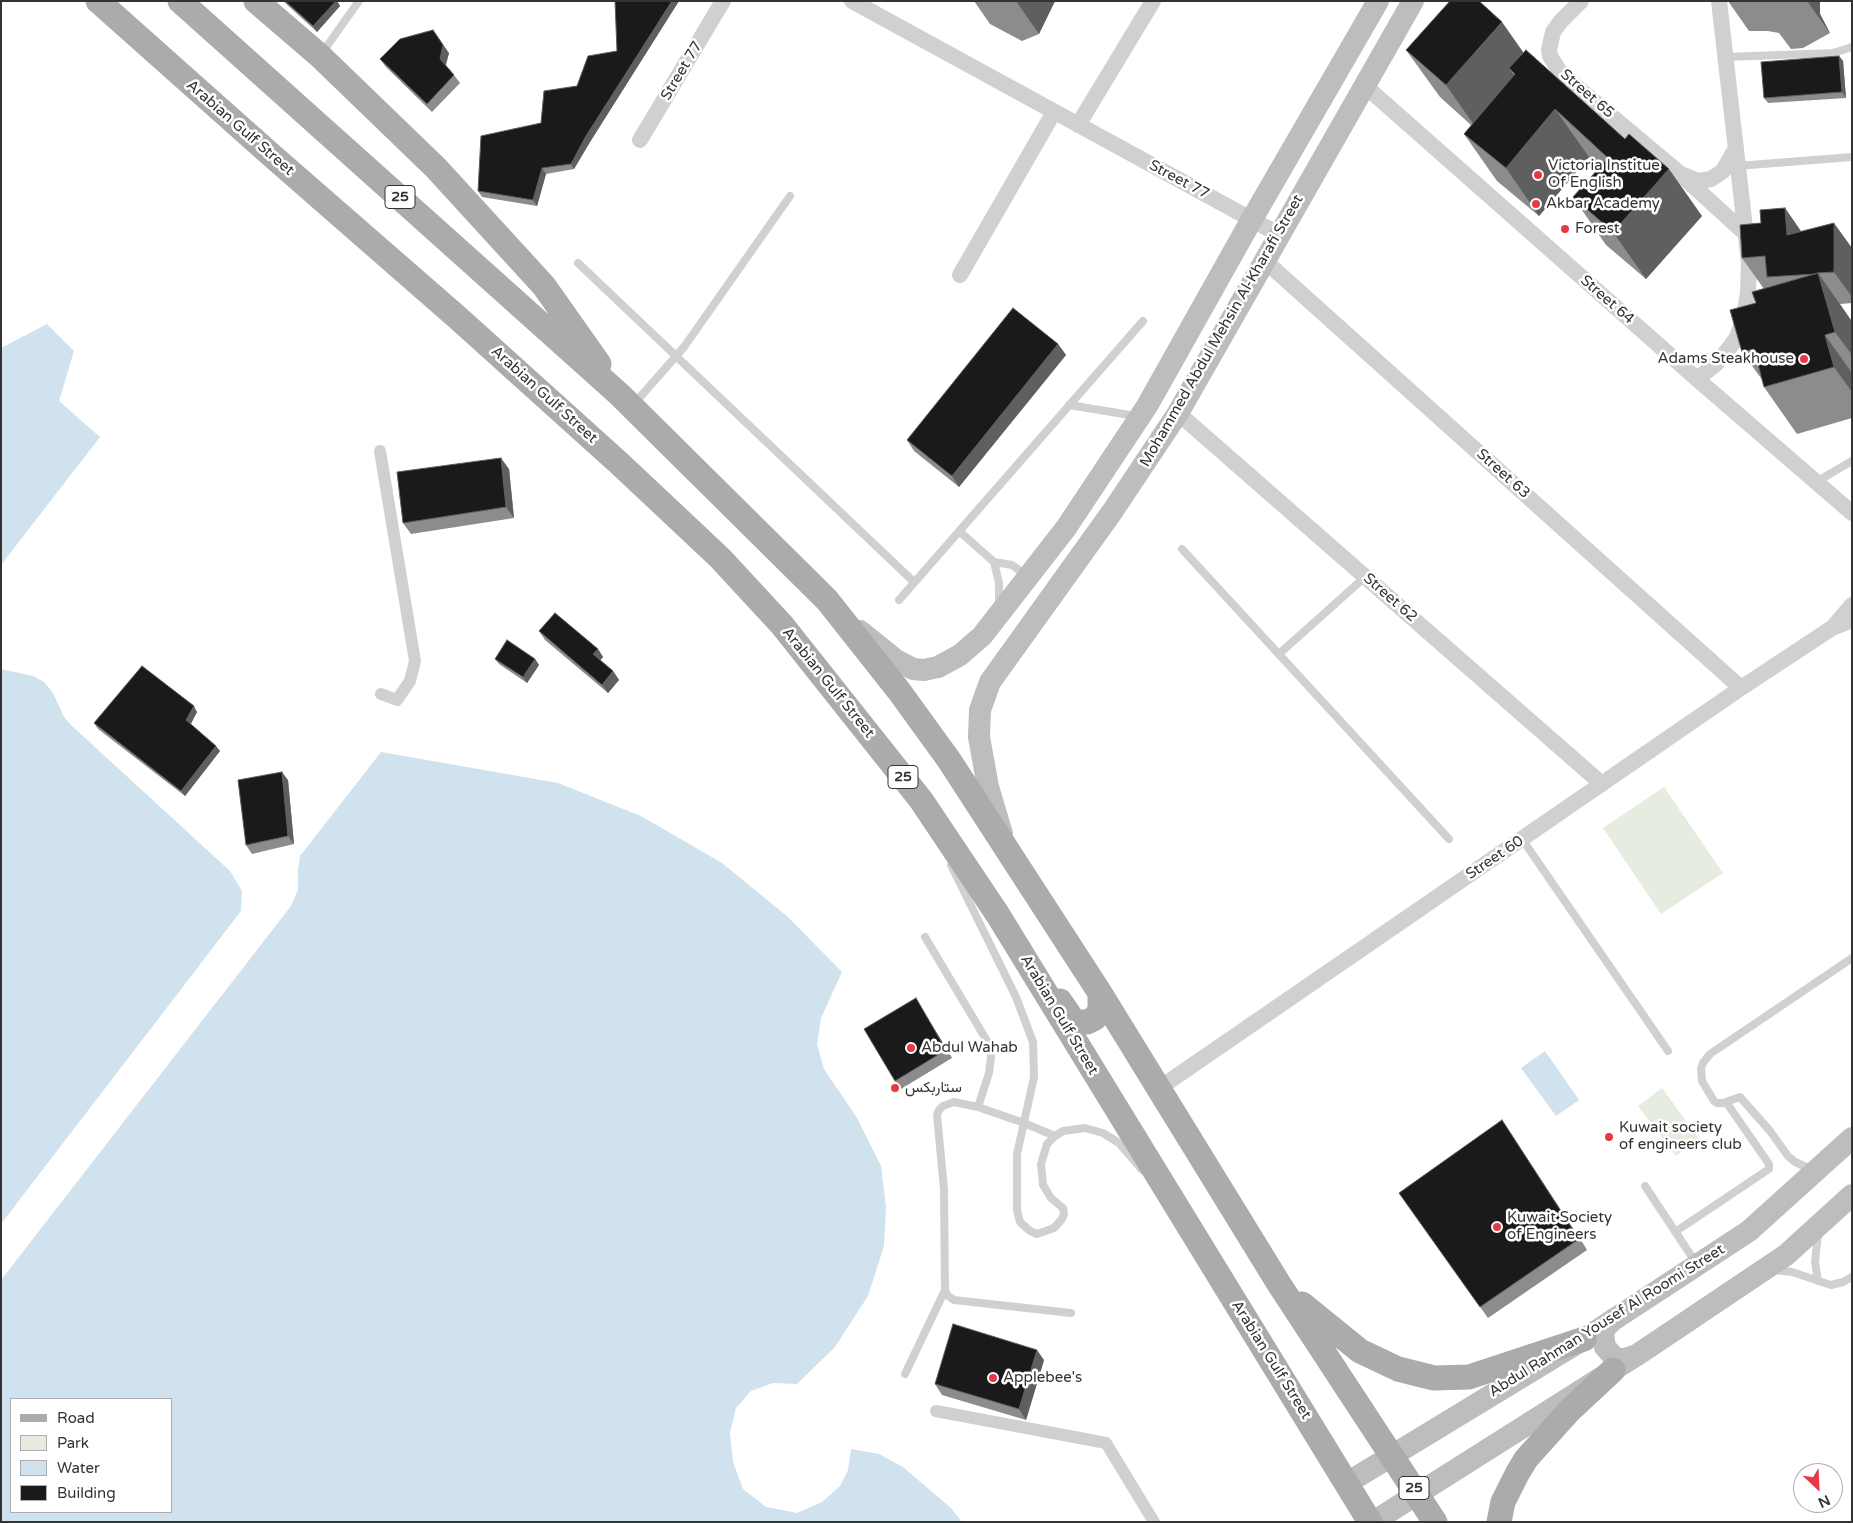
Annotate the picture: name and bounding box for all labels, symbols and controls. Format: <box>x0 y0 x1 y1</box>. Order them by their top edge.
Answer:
street label: Street 77 <box>657 38 707 104</box>
street label: Street 65 <box>1556 66 1618 122</box>
street label: Arabian Gulf Street <box>183 76 297 180</box>
street label: Street 77 <box>1146 157 1212 203</box>
place label: Victoria Institue Of English <box>1548 157 1660 192</box>
marker: Victoria Institue Of English <box>1532 169 1544 181</box>
road number: 25 <box>385 186 415 208</box>
street label: Mohammed Abdul Mehsin Al-Kharafi Street <box>1136 192 1308 470</box>
place label: Akbar Academy <box>1546 195 1660 213</box>
marker: Akbar Academy <box>1530 198 1542 210</box>
place label: Forest <box>1575 220 1620 238</box>
marker: Forest <box>1559 223 1571 235</box>
street label: Street 64 <box>1576 272 1638 328</box>
street label: Arabian Gulf Street <box>487 343 601 447</box>
place label: Adams Steakhouse <box>1658 350 1794 368</box>
marker: Adams Steakhouse <box>1798 353 1810 365</box>
street label: Street 63 <box>1473 445 1533 503</box>
street label: Street 62 <box>1359 570 1421 626</box>
street label: Arabian Gulf Street <box>778 624 878 742</box>
road number: 25 <box>888 766 918 789</box>
street label: Street 60 <box>1463 832 1527 884</box>
street label: Arabian Gulf Street <box>1016 952 1102 1078</box>
place label: Abdul Wahab <box>921 1039 1018 1057</box>
marker: Abdul Wahab <box>905 1042 917 1054</box>
place label: ستاربكس <box>905 1079 962 1097</box>
marker: ستاربكس <box>889 1082 901 1094</box>
place label: Kuwait society of engineers club <box>1619 1119 1742 1154</box>
marker: Kuwait society of engineers club <box>1603 1131 1615 1143</box>
place label: Kuwait Society of Engineers <box>1507 1209 1612 1244</box>
marker: Kuwait Society of Engineers <box>1491 1221 1503 1233</box>
street label: Abdul Rahman Yousef Al Roomi Street <box>1486 1241 1728 1401</box>
street label: Arabian Gulf Street <box>1227 1297 1315 1423</box>
place label: Applebee's <box>1003 1369 1082 1387</box>
marker: Applebee's <box>987 1372 999 1384</box>
legend <box>10 1398 172 1513</box>
text: Road <box>57 1409 95 1427</box>
text: Park <box>57 1434 89 1452</box>
text: Water <box>57 1459 100 1477</box>
north arrow <box>1793 1463 1843 1513</box>
road number: 25 <box>1399 1476 1429 1500</box>
text: Building <box>57 1484 116 1502</box>
text: N <box>1815 1491 1833 1511</box>

